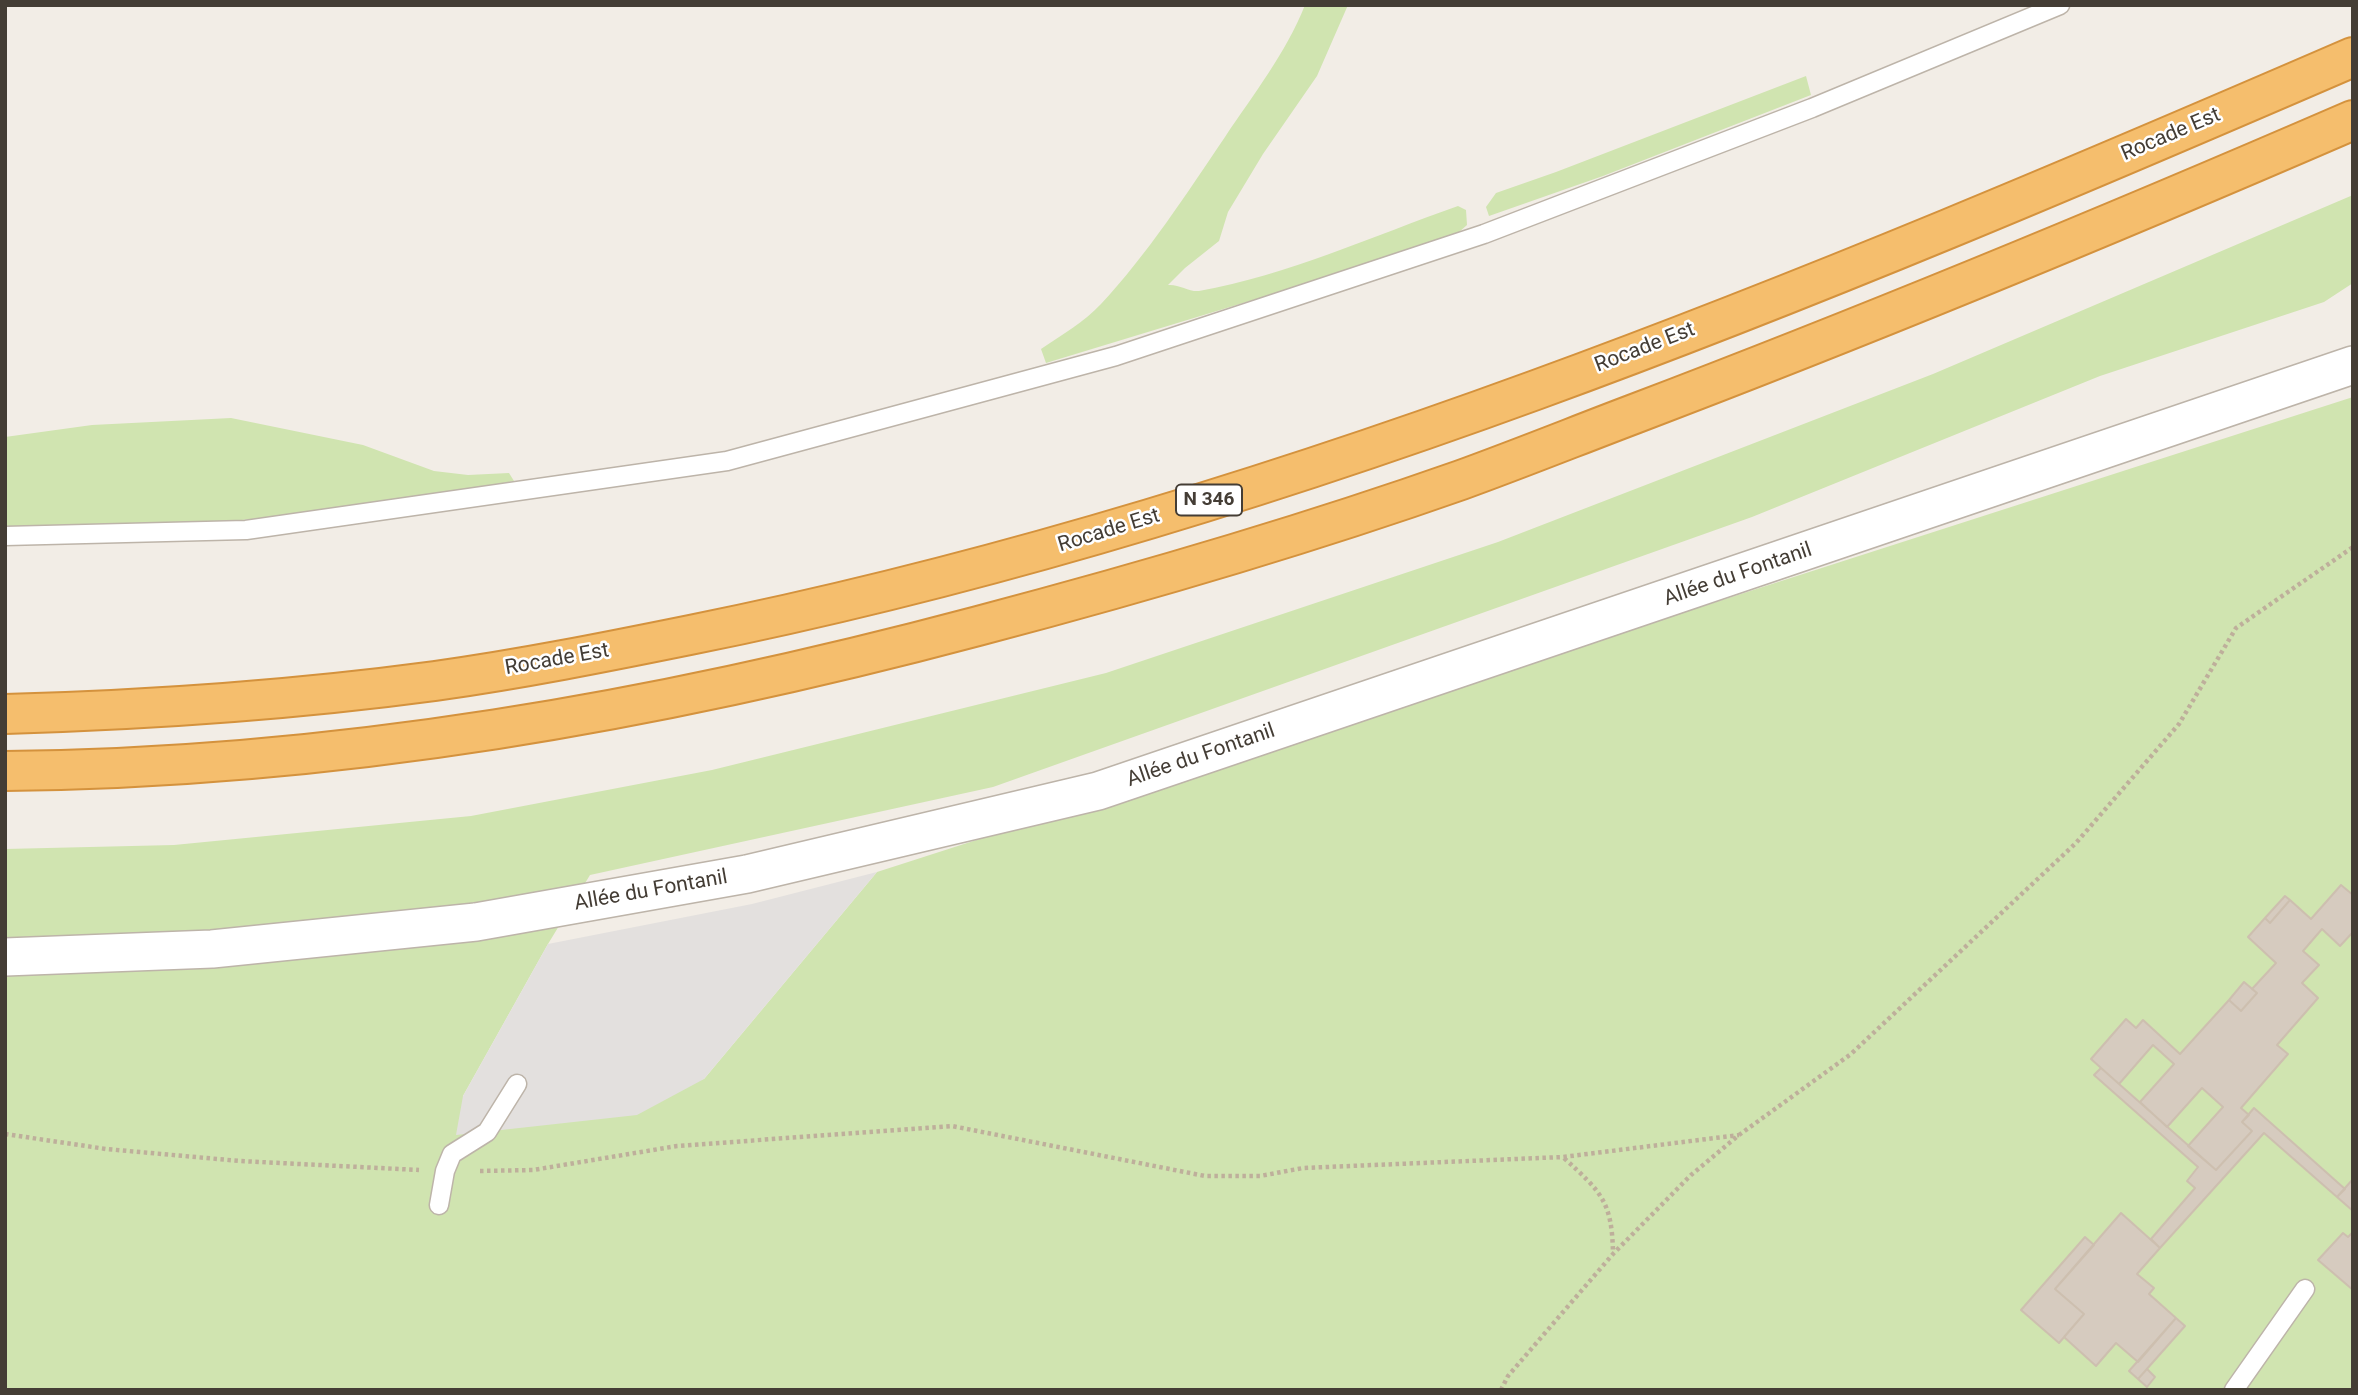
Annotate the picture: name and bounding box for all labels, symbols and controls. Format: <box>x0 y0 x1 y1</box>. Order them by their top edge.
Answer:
street label: Rocade Est <box>2118 103 2224 167</box>
street label: Rocade Est <box>1591 317 1699 379</box>
road number: N 346 <box>1176 485 1242 516</box>
street label: Rocade Est <box>1055 504 1163 558</box>
street label: Allée du Fontanil <box>1661 538 1815 612</box>
street label: Rocade Est <box>503 638 611 682</box>
street label: Allée du Fontanil <box>1124 719 1278 793</box>
street label: Allée du Fontanil <box>572 865 730 917</box>

